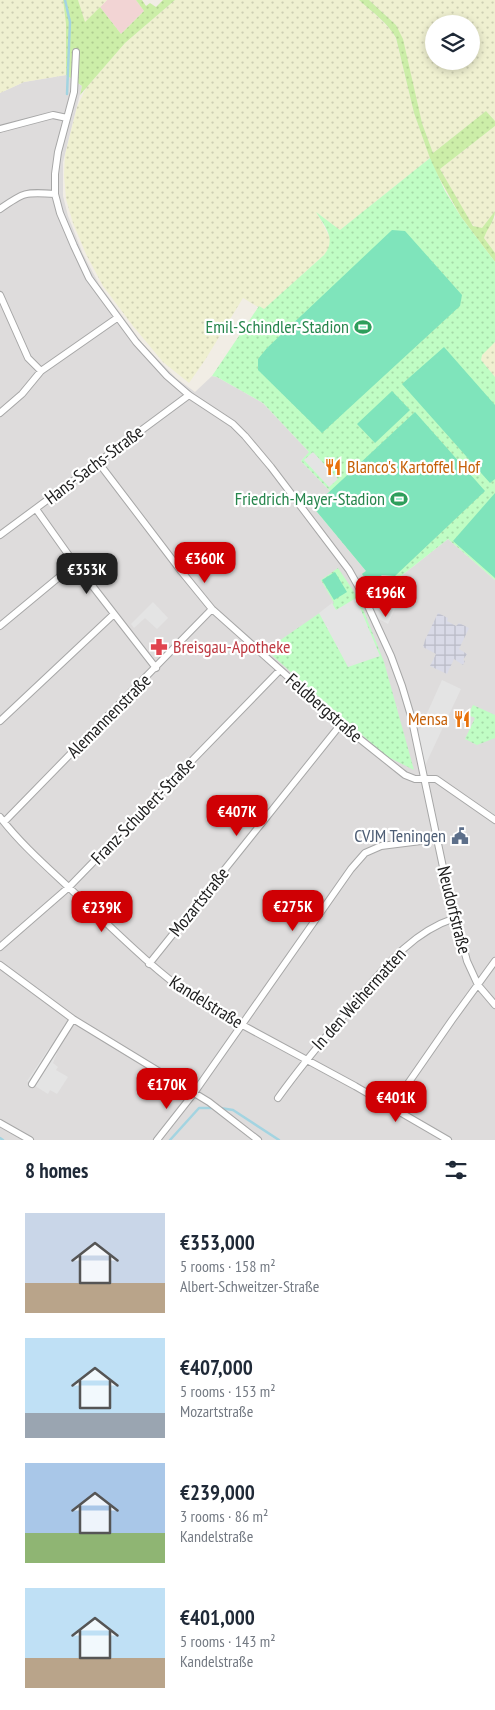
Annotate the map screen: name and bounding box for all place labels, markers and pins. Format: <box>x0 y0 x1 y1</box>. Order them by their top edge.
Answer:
place label: Emil-Schindler-Stadion <box>206 315 349 338</box>
sports icon: Emil-Schindler-Stadion <box>353 317 373 337</box>
place label: Blanco's Kartoffel Hof <box>347 455 481 478</box>
restaurant icon: Blanco's Kartoffel Hof <box>323 457 343 477</box>
place label: Friedrich-Mayer-Stadion <box>235 487 385 510</box>
sports icon: Friedrich-Mayer-Stadion <box>389 489 409 509</box>
pin: €360K <box>170 542 240 584</box>
pin: €353K <box>52 552 122 595</box>
pin: €196K <box>351 576 421 618</box>
place label: Breisgau-Apotheke <box>173 635 290 658</box>
pharmacy icon: Breisgau-Apotheke <box>149 637 169 657</box>
place label: Mensa <box>408 707 448 730</box>
restaurant icon: Mensa <box>452 709 472 729</box>
pin: €407K <box>202 794 272 837</box>
place label: CVJM Teningen <box>354 824 446 847</box>
public building icon: CVJM Teningen <box>450 826 470 846</box>
pin: €239K <box>67 890 137 933</box>
pin: €275K <box>258 890 328 932</box>
pin: €170K <box>132 1068 202 1110</box>
pin: €401K <box>361 1080 431 1123</box>

